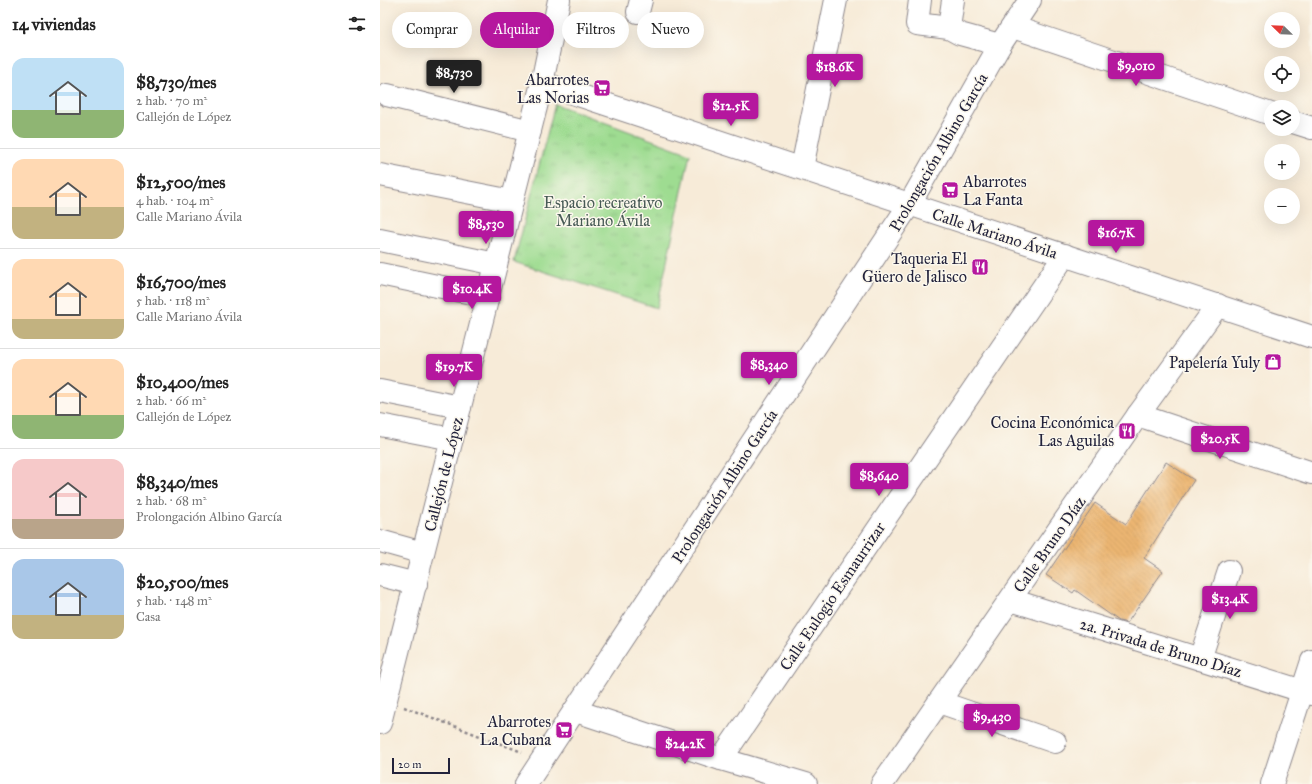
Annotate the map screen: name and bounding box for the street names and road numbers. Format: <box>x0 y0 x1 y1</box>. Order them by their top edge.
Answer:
street label: Prolongación Albino García <box>885 70 993 235</box>
street label: Calle Mariano Ávila <box>930 203 1060 263</box>
street label: Prolongación Albino García <box>668 406 782 567</box>
street label: Callejón de López <box>420 414 467 533</box>
street label: Calle Bruno Díaz <box>1009 492 1090 596</box>
street label: Calle Eulogio Esmaurrizar <box>776 519 890 675</box>
street label: 2a. Privada de Bruno Díaz <box>1078 614 1245 681</box>

